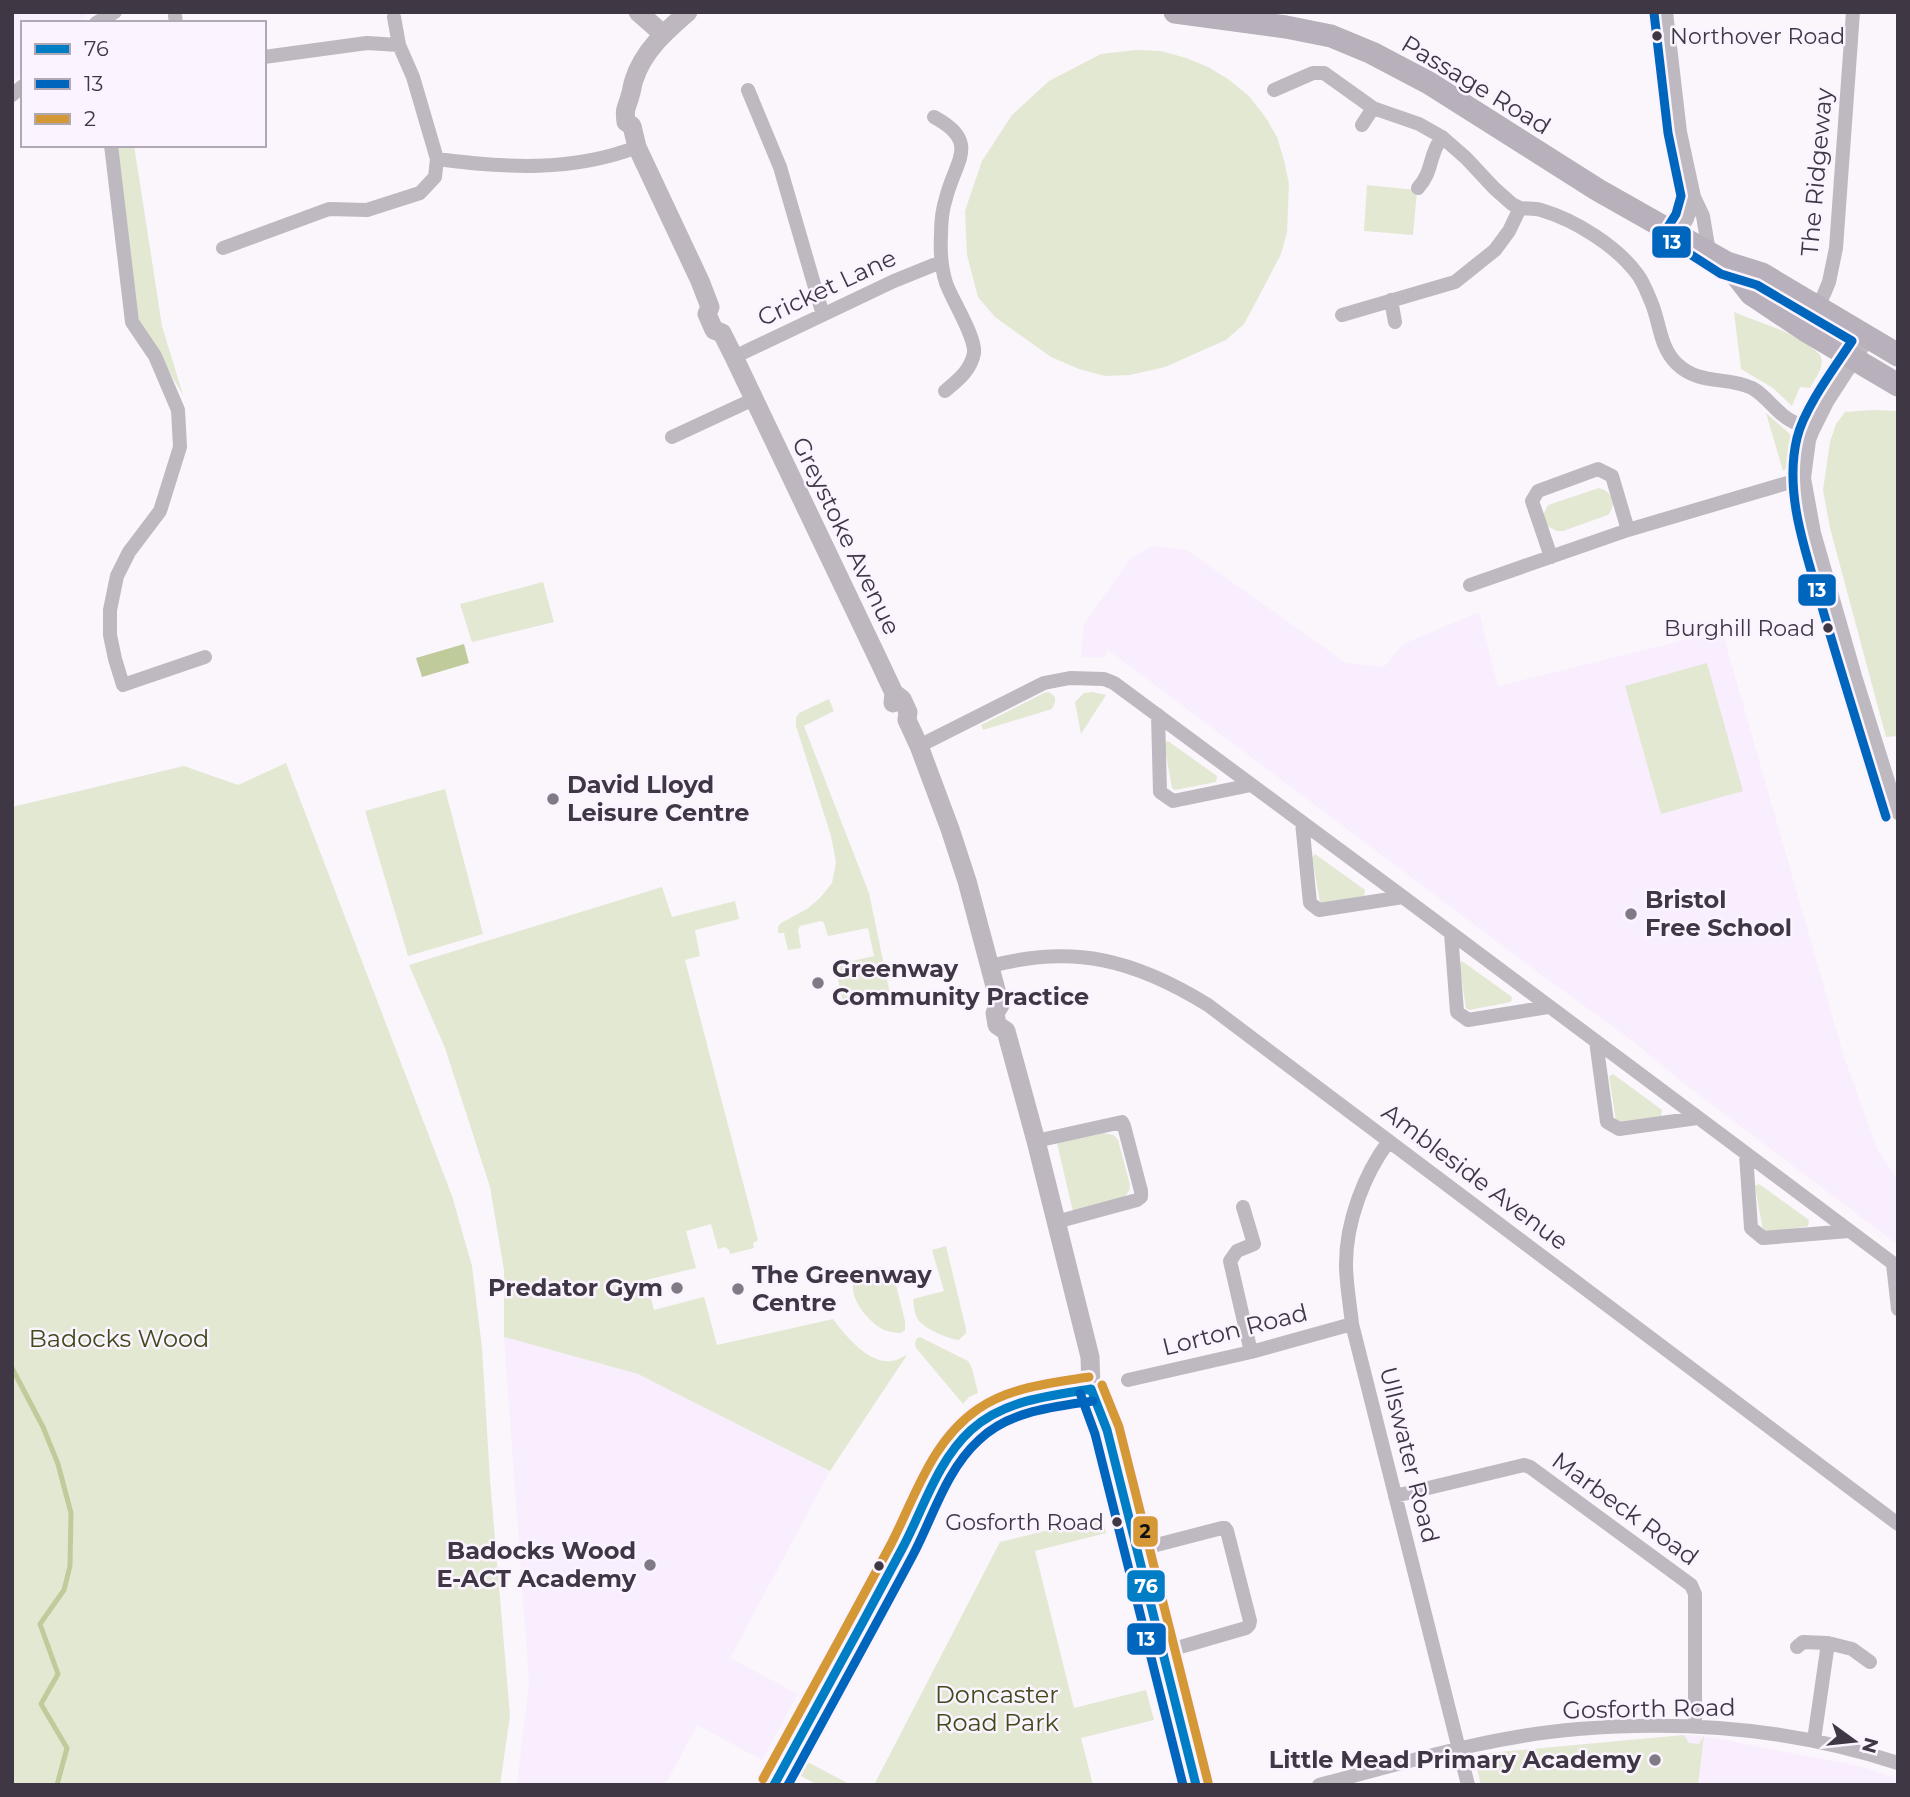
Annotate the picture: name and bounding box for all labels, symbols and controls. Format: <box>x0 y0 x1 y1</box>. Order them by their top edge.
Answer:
legend <box>21 21 266 147</box>
place label: Northover Road <box>1670 23 1845 50</box>
street label: Passage Road <box>1397 29 1556 140</box>
marker: Northover Road <box>1650 29 1664 43</box>
text: 76 <box>84 36 109 61</box>
text: 13 <box>84 71 103 96</box>
street label: The Ridgeway <box>1795 87 1838 257</box>
text: 2 <box>84 106 96 131</box>
line badge: 13 <box>1651 225 1692 259</box>
text: 13 <box>1663 231 1681 254</box>
street label: Cricket Lane <box>753 243 901 332</box>
street label: Greystoke Avenue <box>786 432 907 639</box>
line badge: 13 <box>1797 573 1837 607</box>
text: 13 <box>1808 579 1826 602</box>
place label: Burghill Road <box>1664 615 1815 642</box>
marker: Burghill Road <box>1821 621 1835 635</box>
place label: David Lloyd Leisure Centre <box>567 770 749 827</box>
marker: David Lloyd Leisure Centre <box>545 791 561 807</box>
place label: Bristol Free School <box>1645 885 1792 942</box>
marker: Bristol Free School <box>1623 906 1639 922</box>
place label: Greenway Community Practice <box>832 954 1089 1011</box>
marker: Greenway Community Practice <box>810 975 826 991</box>
street label: Ambleside Avenue <box>1376 1097 1574 1256</box>
place label: The Greenway Centre <box>752 1260 932 1317</box>
place label: Predator Gym <box>488 1273 663 1302</box>
marker: Predator Gym <box>669 1280 685 1296</box>
marker: The Greenway Centre <box>730 1281 746 1297</box>
street label: Lorton Road <box>1159 1297 1310 1362</box>
park label: Badocks Wood <box>29 1324 209 1353</box>
street label: Ullswater Road <box>1374 1364 1445 1546</box>
street label: Marbeck Road <box>1546 1446 1704 1571</box>
place label: Gosforth Road <box>945 1509 1104 1536</box>
marker: Gosforth Road <box>1110 1515 1124 1529</box>
line badge: 2 <box>1132 1515 1159 1548</box>
text: 2 <box>1139 1520 1151 1543</box>
place label: Badocks Wood E-ACT Academy <box>436 1536 637 1593</box>
marker: Badocks Wood E-ACT Academy <box>642 1557 658 1573</box>
unlabelled marker <box>872 1559 886 1573</box>
line badge: 76 <box>1126 1569 1166 1603</box>
text: 76 <box>1134 1575 1158 1598</box>
line badge: 13 <box>1126 1622 1167 1656</box>
text: 13 <box>1137 1628 1155 1651</box>
park label: Doncaster Road Park <box>935 1680 1060 1737</box>
street label: Gosforth Road <box>1562 1692 1736 1725</box>
north arrow <box>1819 1706 1889 1776</box>
text: N <box>1857 1735 1883 1756</box>
place label: Little Mead Primary Academy <box>1269 1745 1642 1774</box>
marker: Little Mead Primary Academy <box>1647 1752 1663 1768</box>

